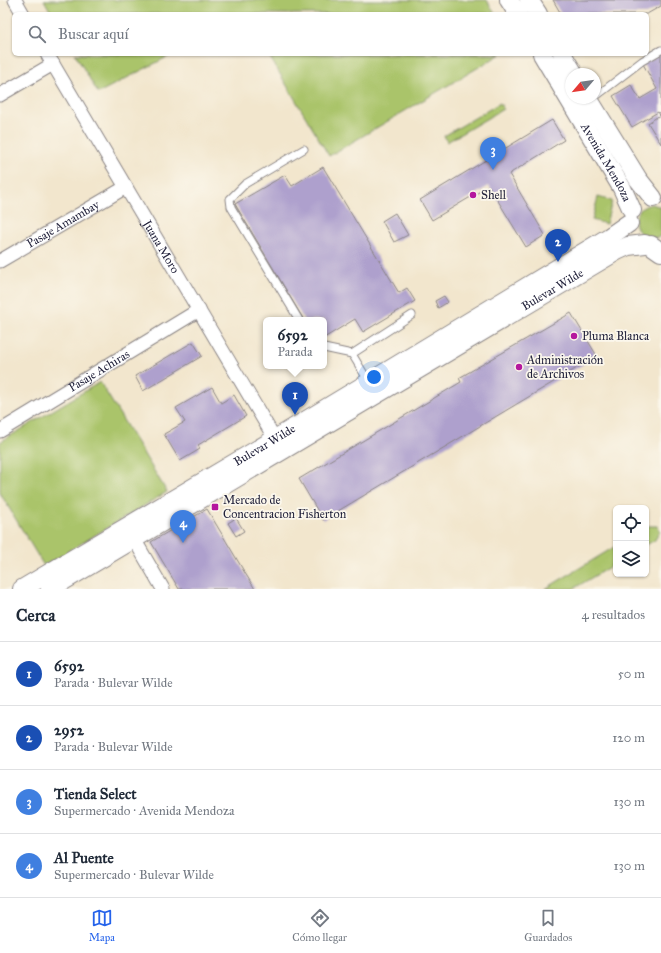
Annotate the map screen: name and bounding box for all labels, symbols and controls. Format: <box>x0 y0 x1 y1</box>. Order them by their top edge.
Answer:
search box <box>12 12 649 56</box>
icon: search <box>26 23 48 45</box>
text: Buscar aquí <box>58 25 129 43</box>
north arrow <box>565 68 601 104</box>
street label: Avenida Mendoza <box>577 120 635 205</box>
pin: 3 <box>480 137 506 170</box>
place label: Shell <box>481 188 507 202</box>
marker: Shell <box>468 190 478 200</box>
street label: Pasaje Amambay <box>24 197 102 251</box>
street label: Juana Moro <box>138 216 182 276</box>
pin: 2 <box>545 229 571 262</box>
street label: Bulevar Wilde <box>519 266 586 313</box>
popup <box>263 317 327 369</box>
text: 6592 <box>277 326 308 344</box>
place label: Pluma Blanca <box>582 329 650 343</box>
marker: Pluma Blanca <box>569 331 579 341</box>
text: Parada <box>277 344 313 360</box>
street label: Pasaje Achiras <box>66 347 132 395</box>
place label: Administración de Archivos <box>526 353 604 381</box>
marker: Administración de Archivos <box>514 362 524 372</box>
your location <box>364 367 384 387</box>
pin: 1 <box>282 382 308 415</box>
street label: Bulevar Wilde <box>231 421 298 469</box>
place label: Mercado de Concentracion Fisherton <box>223 493 347 521</box>
marker: Mercado de Concentracion Fisherton <box>210 502 220 512</box>
map controls <box>613 505 649 577</box>
button: locate <box>613 505 649 541</box>
pin: 4 <box>170 510 196 543</box>
button: layers <box>613 541 649 577</box>
text: Cerca <box>16 605 55 626</box>
text: 4 resultados <box>582 607 645 623</box>
text: 6592 <box>54 657 84 675</box>
text: 1 <box>26 666 32 682</box>
text: 50 m <box>618 666 645 682</box>
text: Parada · Bulevar Wilde <box>54 675 173 691</box>
text: 2952 <box>54 721 84 739</box>
text: 2 <box>26 730 32 746</box>
text: 120 m <box>612 730 645 746</box>
text: Parada · Bulevar Wilde <box>54 739 173 755</box>
text: Tienda Select <box>54 785 137 803</box>
text: 3 <box>26 794 32 810</box>
text: 130 m <box>613 794 645 810</box>
text: Supermercado · Avenida Mendoza <box>54 803 234 819</box>
text: Al Puente <box>54 849 114 867</box>
text: 4 <box>25 858 33 874</box>
text: 130 m <box>613 858 645 874</box>
text: Supermercado · Bulevar Wilde <box>54 867 214 883</box>
tab: Mapa <box>89 907 115 944</box>
tab: Cómo llegar <box>292 907 347 944</box>
tab: Guardados <box>524 907 572 944</box>

